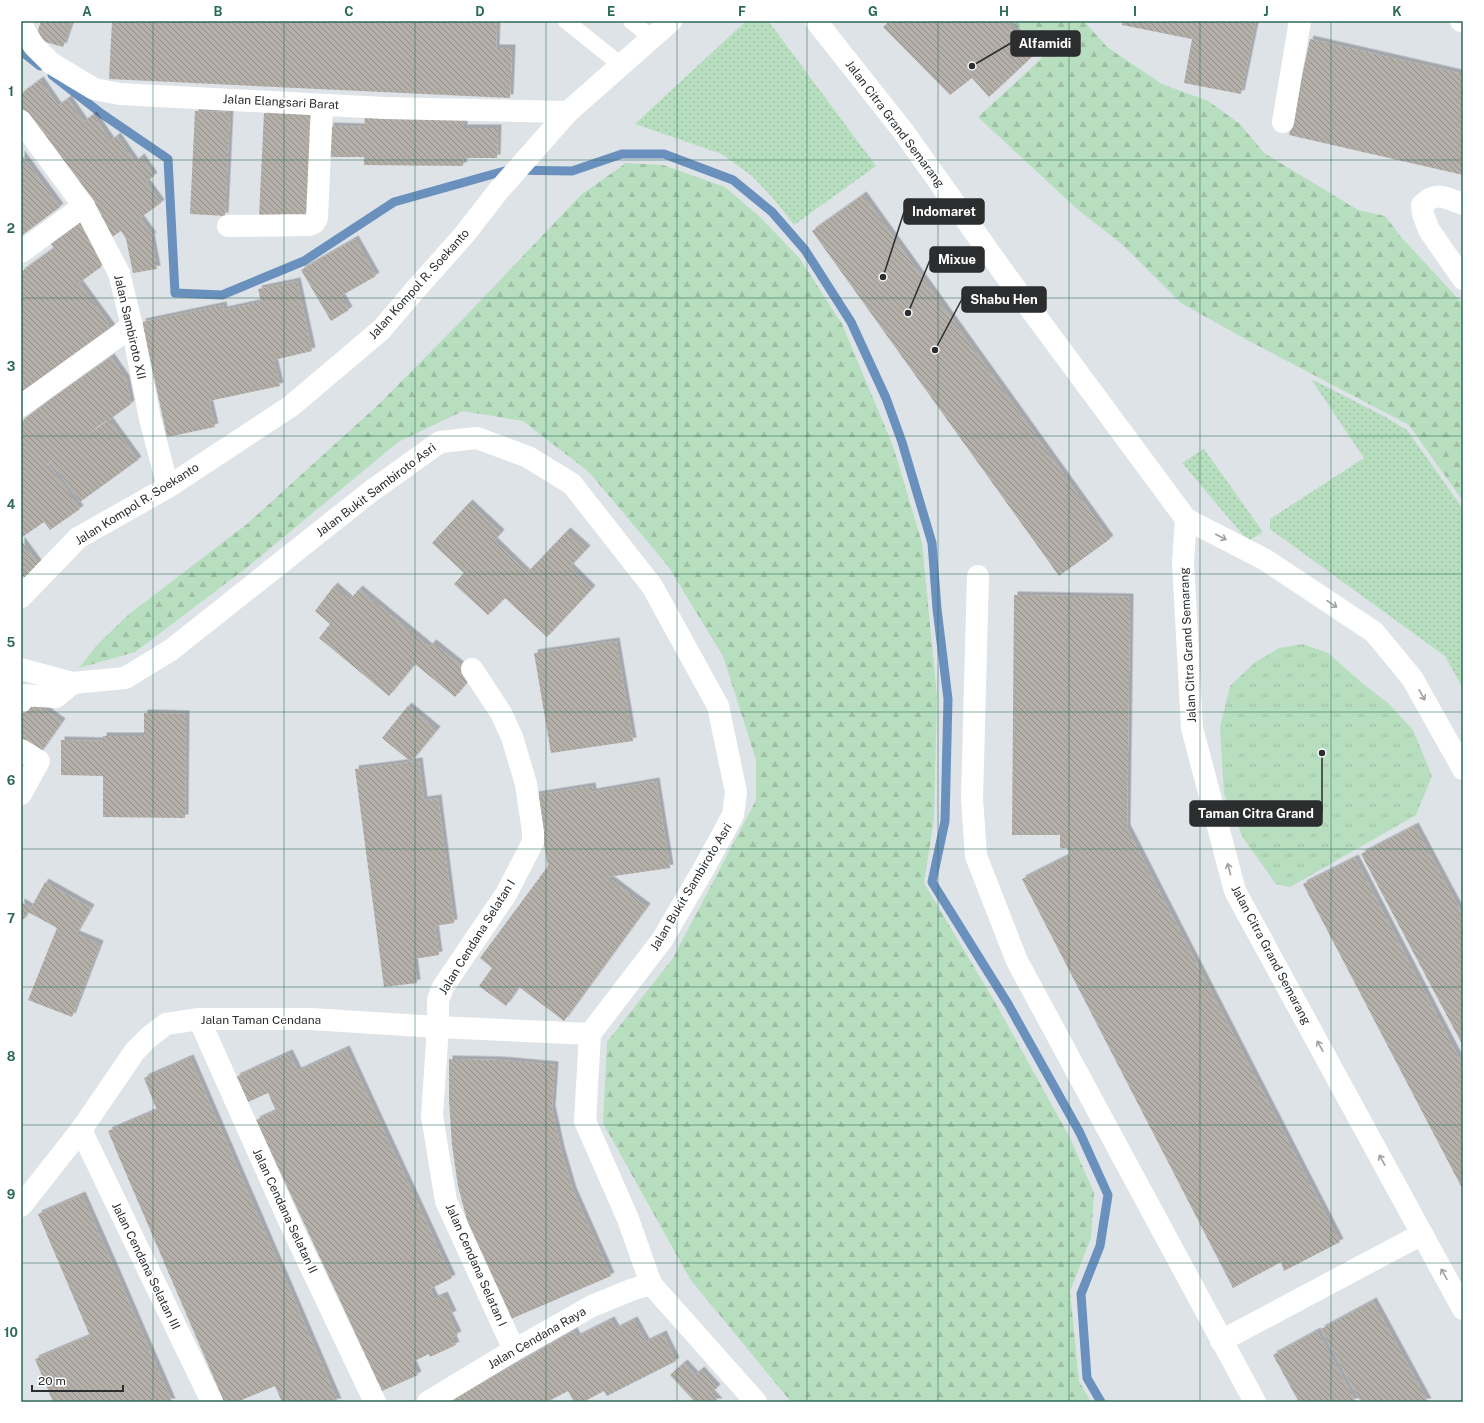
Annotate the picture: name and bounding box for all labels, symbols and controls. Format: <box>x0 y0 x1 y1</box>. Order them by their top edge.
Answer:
text: A <box>82 4 92 19</box>
text: B <box>214 4 223 19</box>
text: C <box>344 4 354 19</box>
text: D <box>475 4 485 19</box>
text: E <box>607 4 615 19</box>
text: F <box>738 4 746 19</box>
text: G <box>868 4 878 19</box>
text: H <box>999 4 1009 19</box>
text: I <box>1133 4 1137 19</box>
text: J <box>1263 4 1269 19</box>
text: K <box>1392 4 1402 19</box>
callout: Alfamidi <box>1011 31 1080 56</box>
text: Alfamidi <box>1019 36 1071 51</box>
street label: Jalan Citra Grand Semarang <box>843 58 947 190</box>
text: 1 <box>8 84 14 99</box>
street label: Jalan Elangsari Barat <box>222 92 340 112</box>
callout: Indomaret <box>904 199 984 224</box>
text: Indomaret <box>912 204 976 219</box>
text: 2 <box>7 221 15 236</box>
street label: Jalan Kompol R. Soekanto <box>366 226 472 342</box>
callout: Mixue <box>930 247 984 272</box>
text: Mixue <box>938 252 976 267</box>
street label: Jalan Sambiroto XII <box>111 273 149 381</box>
callout: Shabu Hen <box>962 287 1046 312</box>
text: Shabu Hen <box>970 292 1038 307</box>
text: 3 <box>7 359 16 374</box>
street label: Jalan Bukit Sambiroto Asri <box>313 440 439 540</box>
street label: Jalan Kompol R. Soekanto <box>73 460 202 548</box>
text: 4 <box>7 497 16 512</box>
one-way arrow <box>1214 533 1226 541</box>
street label: Jalan Citra Grand Semarang <box>1177 567 1199 723</box>
one-way arrow <box>1326 600 1338 608</box>
text: 5 <box>7 635 16 650</box>
one-way arrow <box>1418 689 1426 701</box>
text: 6 <box>7 773 16 788</box>
callout: Taman Citra Grand <box>1190 801 1322 826</box>
text: Taman Citra Grand <box>1198 806 1314 821</box>
street label: Jalan Bukit Sambiroto Asri <box>647 821 735 953</box>
one-way arrow <box>1225 863 1232 876</box>
street label: Jalan Cendana Selatan I <box>436 877 518 997</box>
street label: Jalan Citra Grand Semarang <box>1228 883 1314 1027</box>
text: 7 <box>7 911 15 926</box>
street label: Jalan Taman Cendana <box>201 1013 321 1027</box>
one-way arrow <box>1315 1040 1323 1052</box>
text: 8 <box>7 1049 16 1064</box>
street label: Jalan Cendana Selatan II <box>250 1146 320 1276</box>
one-way arrow <box>1378 1155 1385 1167</box>
text: 9 <box>7 1187 15 1202</box>
street label: Jalan Cendana Selatan III <box>109 1200 183 1332</box>
street label: Jalan Cendana Selatan I <box>443 1201 509 1329</box>
one-way arrow <box>1440 1269 1448 1281</box>
street label: Jalan Cendana Raya <box>485 1304 589 1372</box>
text: 10 <box>4 1325 18 1340</box>
scale bar <box>32 1367 123 1393</box>
text: 20 m <box>38 1374 66 1388</box>

